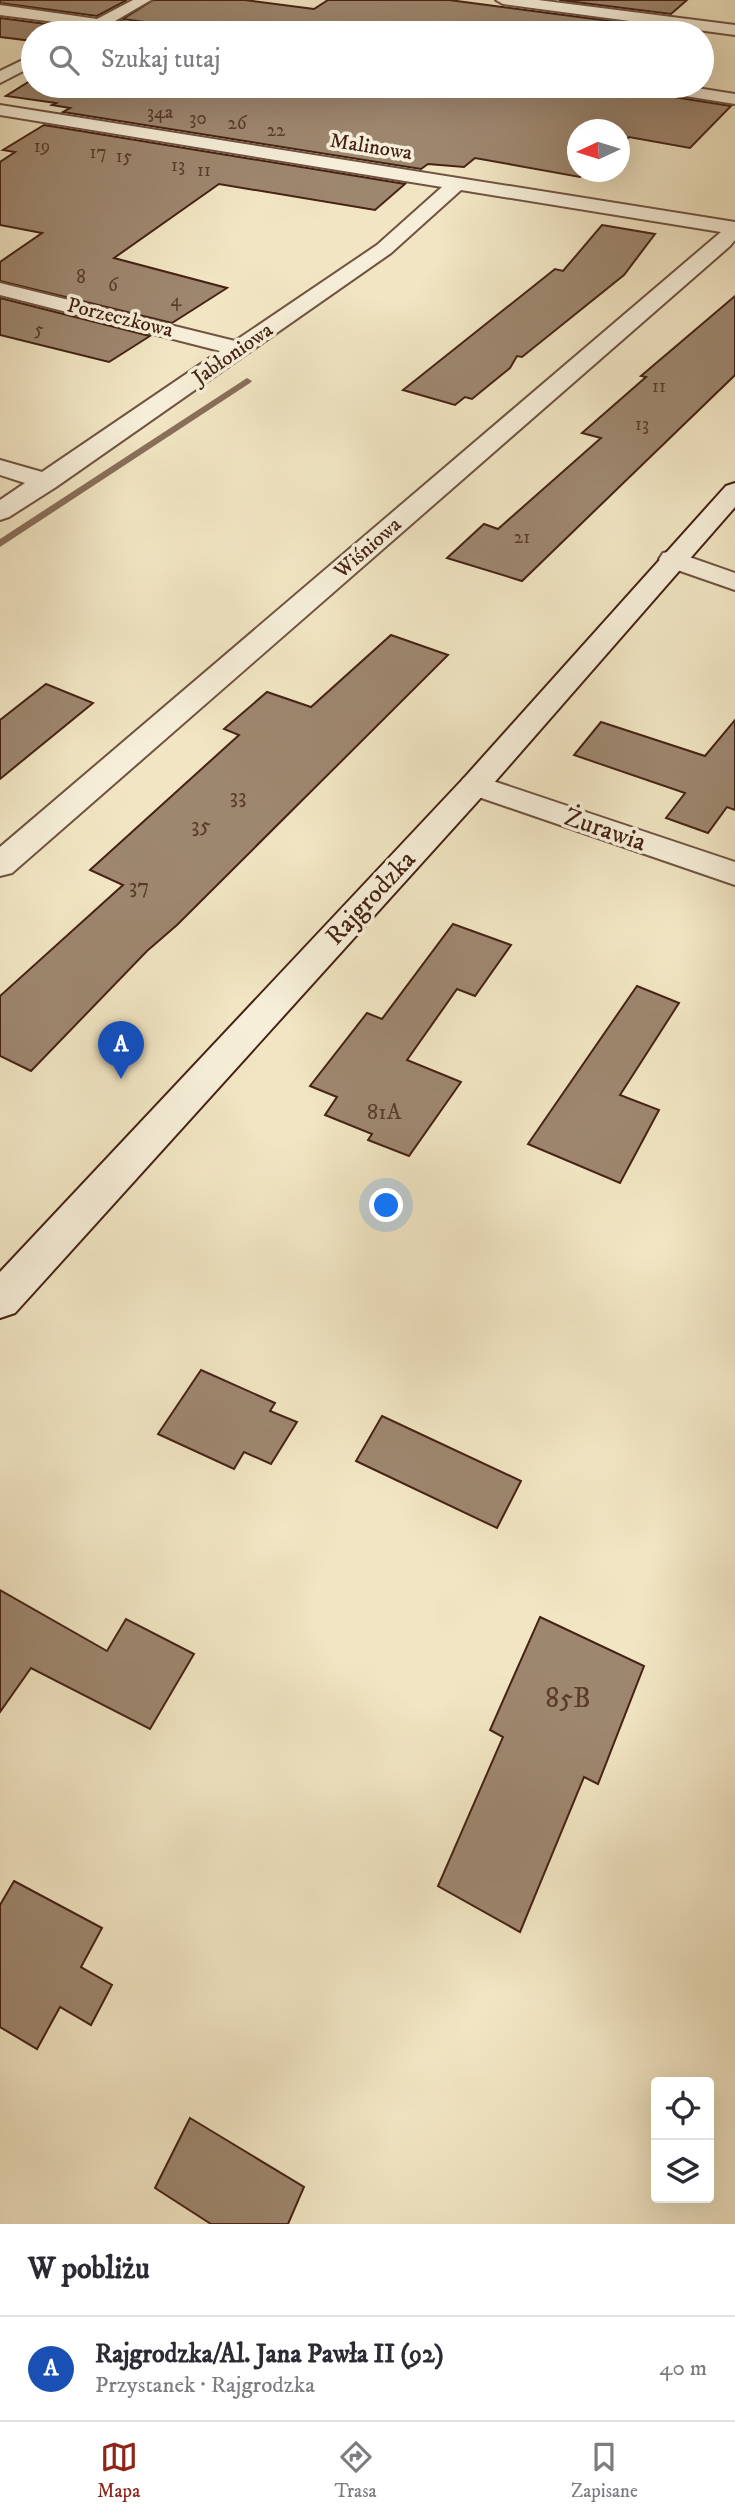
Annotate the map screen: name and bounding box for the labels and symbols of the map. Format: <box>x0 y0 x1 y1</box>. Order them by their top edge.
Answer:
house number: 34a <box>147 101 173 124</box>
house number: 30 <box>189 107 207 130</box>
house number: 26 <box>227 112 248 135</box>
house number: 22 <box>267 119 286 142</box>
north arrow <box>567 119 630 182</box>
street label: Malinowa <box>328 128 414 166</box>
house number: 19 <box>34 135 50 158</box>
house number: 17 <box>90 141 107 164</box>
house number: 15 <box>116 145 133 168</box>
house number: 13 <box>171 154 185 177</box>
house number: 11 <box>197 159 211 182</box>
house number: 8 <box>76 266 86 289</box>
house number: 6 <box>108 274 119 297</box>
house number: 4 <box>171 289 183 312</box>
street label: Porzeczkowa <box>64 292 176 344</box>
street label: Jabłoniowa <box>186 317 278 392</box>
house number: 5 <box>34 318 44 341</box>
house number: 11 <box>652 375 666 398</box>
house number: 13 <box>635 413 649 436</box>
street label: Wiśniowa <box>328 512 407 585</box>
house number: 21 <box>514 526 530 549</box>
house number: 33 <box>229 782 247 811</box>
street label: Żurawia <box>560 801 650 859</box>
house number: 35 <box>191 811 211 840</box>
street label: Rajgrodzka <box>319 844 423 952</box>
house number: 37 <box>129 872 149 901</box>
pin: A <box>98 1021 144 1079</box>
house number: 81A <box>367 1098 402 1127</box>
your location <box>369 1188 403 1222</box>
house number: 85B <box>545 1681 591 1716</box>

